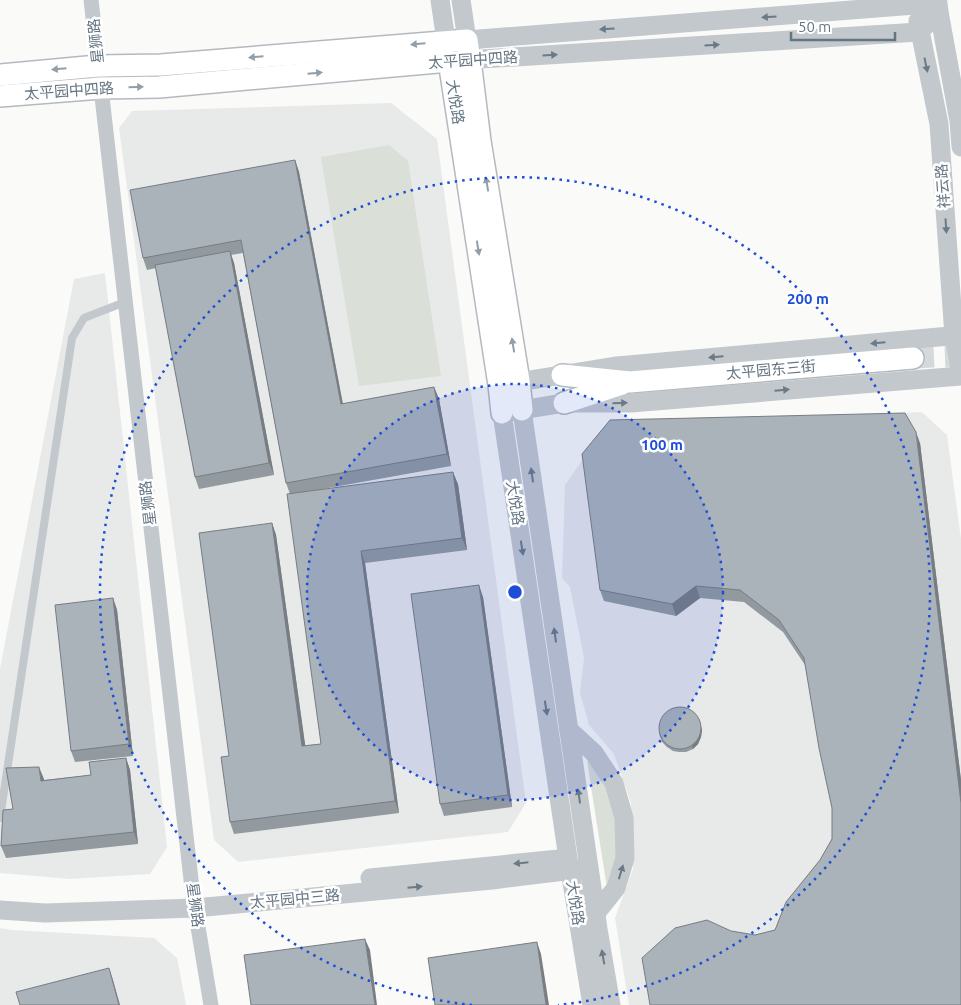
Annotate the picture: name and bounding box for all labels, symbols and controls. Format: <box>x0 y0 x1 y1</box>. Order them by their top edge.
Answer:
scale bar <box>791 10 895 42</box>
one-way arrow <box>760 13 776 21</box>
street label: 星狮路 <box>85 18 106 64</box>
text: 50 m <box>798 18 831 35</box>
one-way arrow <box>598 26 614 34</box>
one-way arrow <box>704 40 720 48</box>
one-way arrow <box>410 41 426 49</box>
street label: 太平园中四路 <box>427 48 518 71</box>
one-way arrow <box>542 50 558 58</box>
one-way arrow <box>248 54 264 62</box>
one-way arrow <box>923 58 931 74</box>
one-way arrow <box>51 66 67 74</box>
one-way arrow <box>308 69 324 77</box>
street label: 大悦路 <box>444 78 467 125</box>
street label: 太平园中四路 <box>23 79 114 102</box>
one-way arrow <box>128 83 144 91</box>
street label: 祥云路 <box>932 163 953 209</box>
one-way arrow <box>482 176 490 192</box>
one-way arrow <box>942 218 950 234</box>
one-way arrow <box>474 240 482 256</box>
text: 200 m <box>787 290 829 307</box>
one-way arrow <box>508 336 516 352</box>
one-way arrow <box>869 339 885 347</box>
one-way arrow <box>707 354 723 362</box>
street label: 太平园东三街 <box>725 357 817 382</box>
one-way arrow <box>774 386 790 394</box>
one-way arrow <box>612 399 628 407</box>
text: 100 m <box>641 436 683 453</box>
one-way arrow <box>527 466 535 482</box>
street label: 大悦路 <box>504 479 527 526</box>
street label: 星狮路 <box>136 480 159 526</box>
one-way arrow <box>518 540 526 556</box>
centre of rings <box>506 583 524 601</box>
one-way arrow <box>551 627 559 643</box>
one-way arrow <box>542 701 550 717</box>
one-way arrow <box>574 788 582 804</box>
one-way arrow <box>513 859 529 867</box>
one-way arrow <box>617 864 625 879</box>
street label: 大悦路 <box>564 879 587 926</box>
street label: 星狮路 <box>184 881 207 928</box>
one-way arrow <box>407 883 423 891</box>
street label: 太平园中三路 <box>249 886 341 911</box>
one-way arrow <box>598 949 606 965</box>

